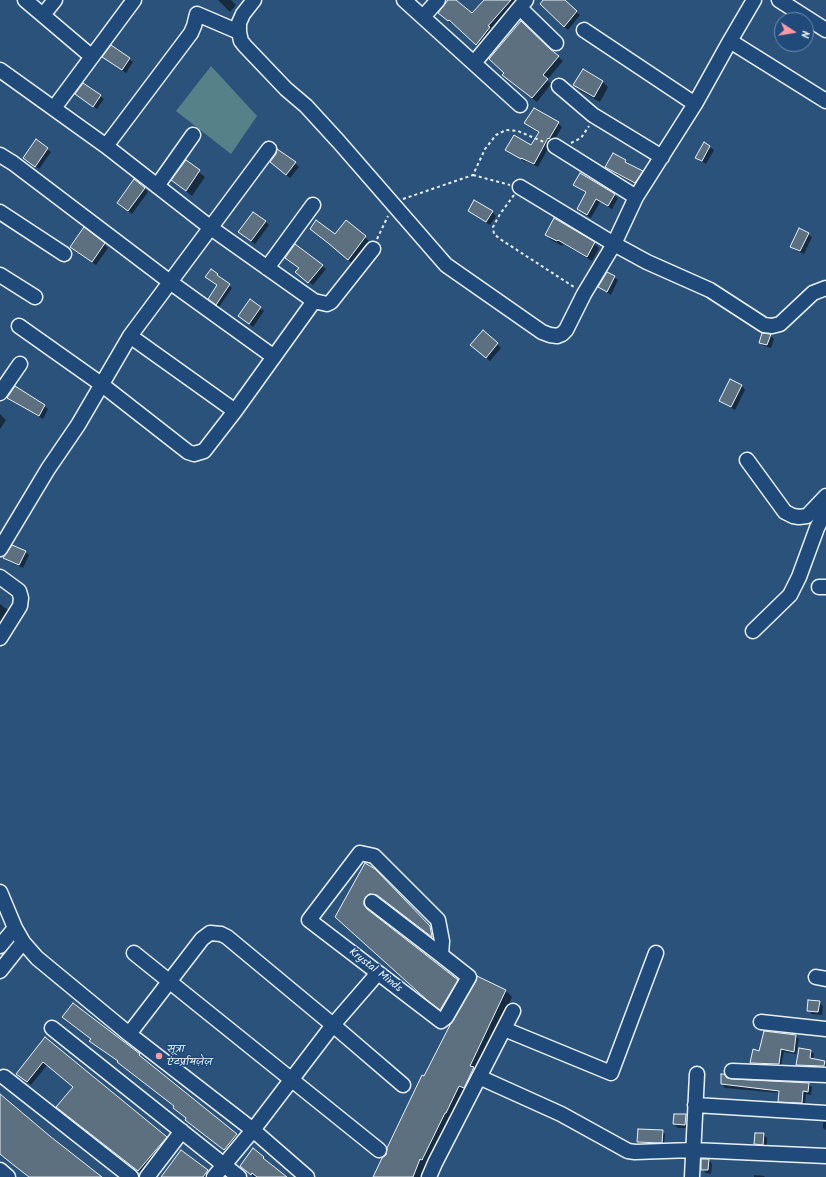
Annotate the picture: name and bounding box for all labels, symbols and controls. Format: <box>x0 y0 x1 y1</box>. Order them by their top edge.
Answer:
north arrow <box>774 12 814 52</box>
text: N <box>795 29 814 40</box>
street label: Krystal Minds <box>346 946 404 996</box>
place label: सूत्रा एंटर्प्रायज़ेज़ <box>167 1043 212 1069</box>
marker: सूत्रा एंटर्प्रायज़ेज़ <box>154 1051 164 1061</box>

